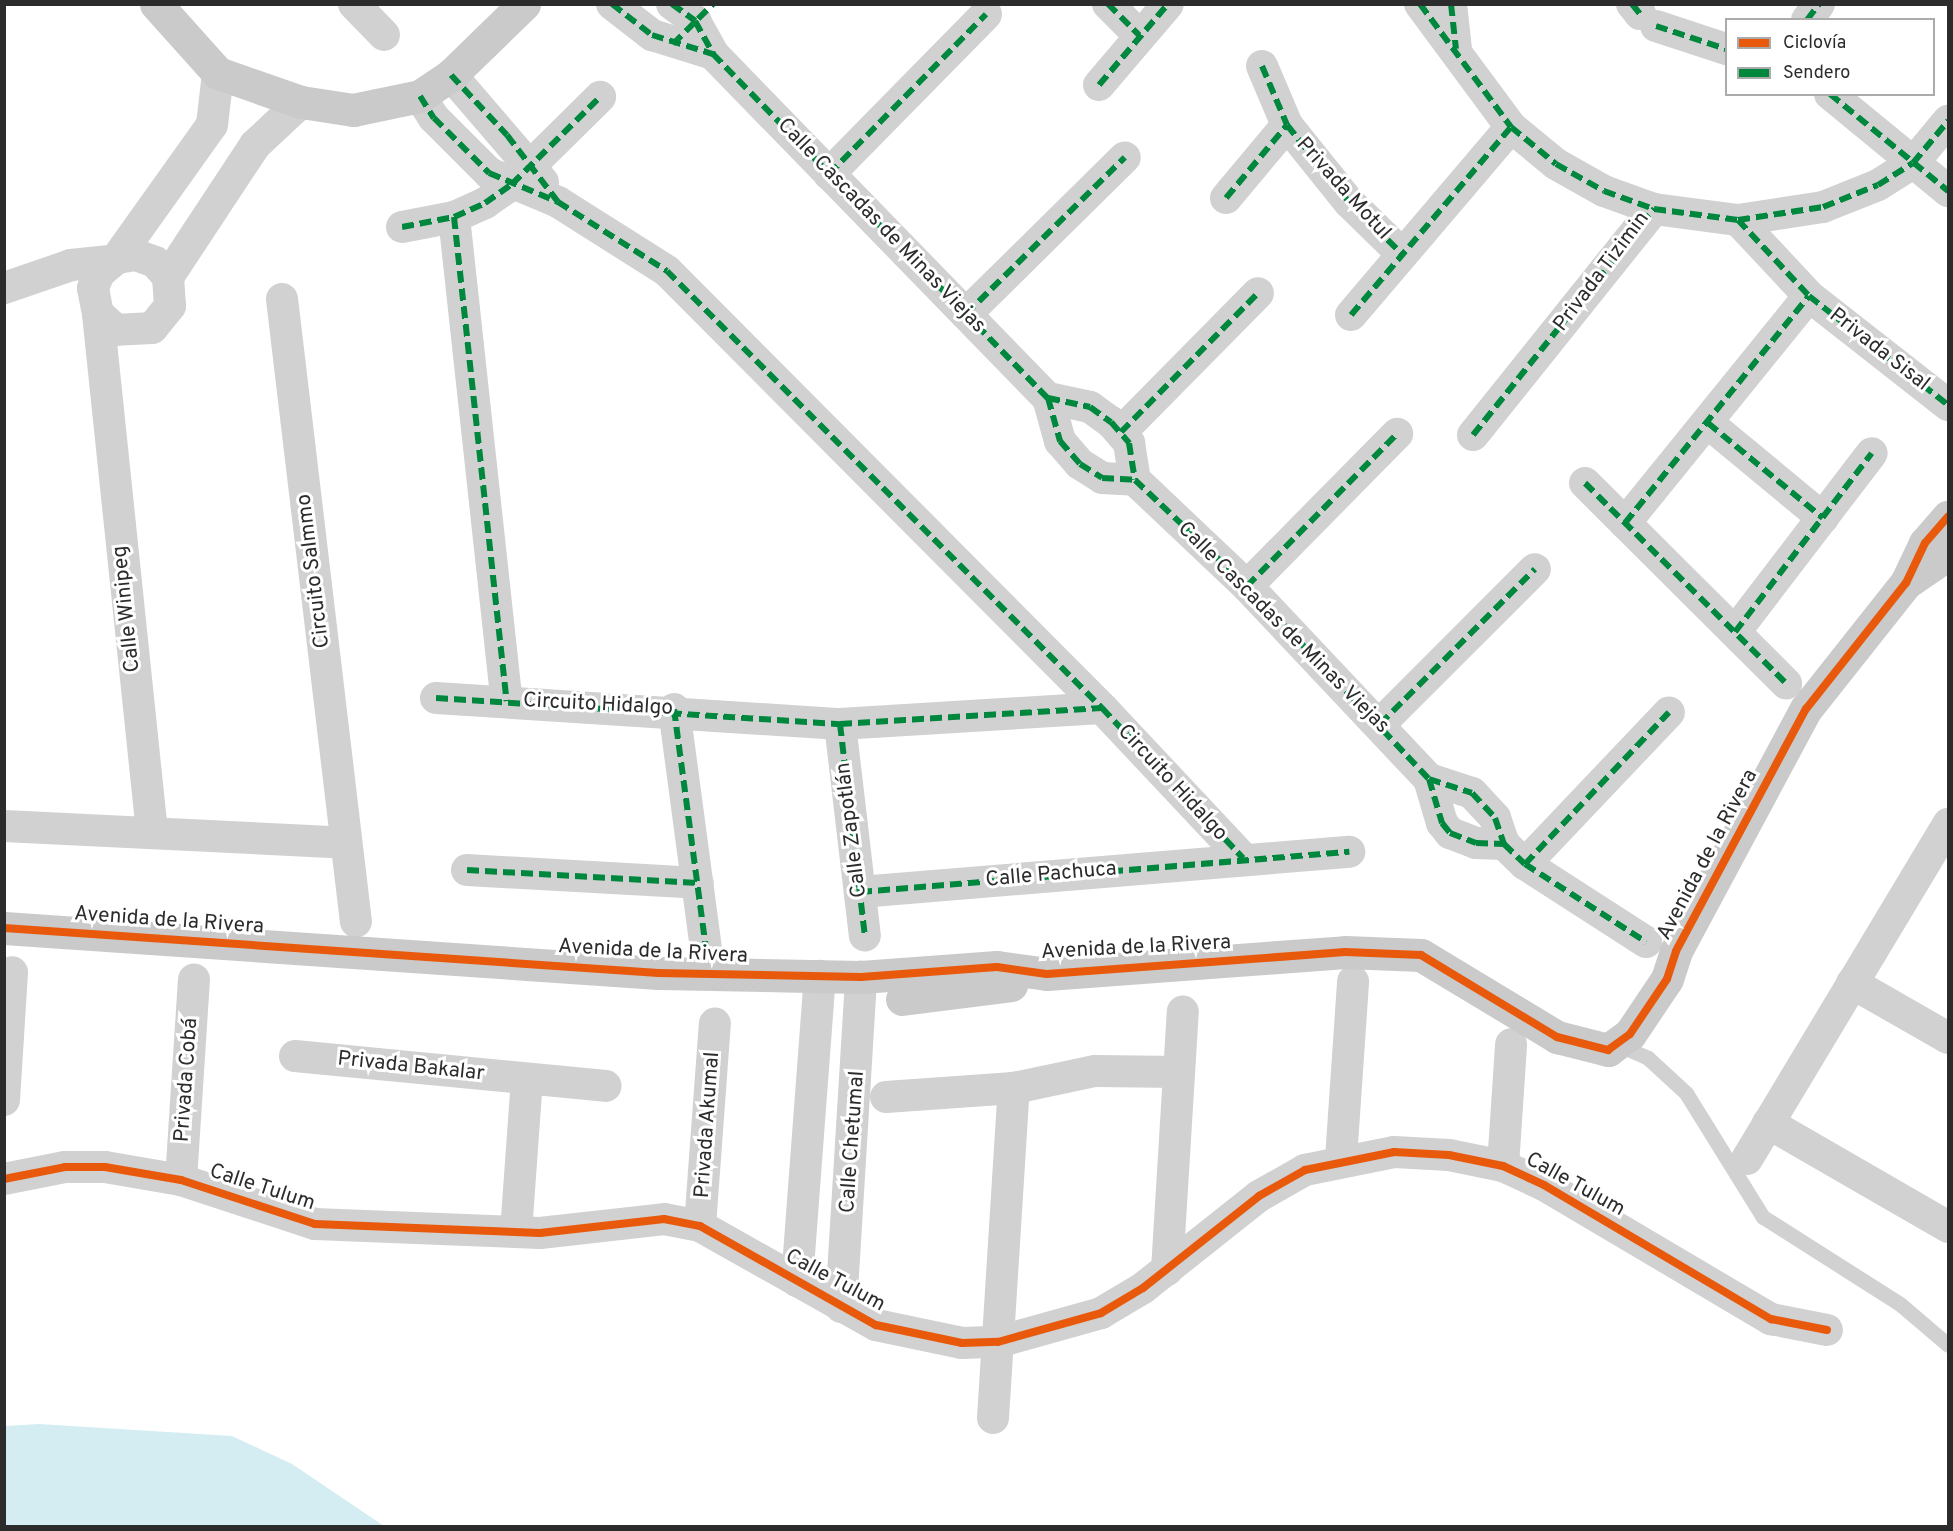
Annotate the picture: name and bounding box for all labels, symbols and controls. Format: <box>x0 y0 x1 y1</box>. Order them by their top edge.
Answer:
legend <box>1725 18 1935 96</box>
text: Ciclovía <box>1783 32 1846 55</box>
text: Sendero <box>1783 62 1850 85</box>
street label: Calle Cascadas de Minas Viejas <box>771 113 991 339</box>
street label: Privada Motul <box>1290 133 1396 245</box>
street label: Privada Tizimin <box>1548 207 1656 337</box>
street label: Privada Sisal <box>1824 303 1934 397</box>
street label: Circuito Salmmo <box>292 492 336 650</box>
street label: Calle Cascadas de Minas Viejas <box>1172 517 1394 739</box>
street label: Calle Winipeg <box>108 544 146 674</box>
street label: Circuito Hidalgo <box>522 688 674 722</box>
street label: Circuito Hidalgo <box>1112 719 1232 847</box>
street label: Calle Zapotlán <box>831 761 873 899</box>
street label: Avenida de la Rivera <box>1652 765 1764 945</box>
street label: Calle Pachuca <box>984 857 1118 893</box>
street label: Avenida de la Rivera <box>73 902 265 940</box>
street label: Avenida de la Rivera <box>1040 930 1232 966</box>
street label: Avenida de la Rivera <box>557 934 749 970</box>
street label: Privada Cobá <box>170 1017 204 1143</box>
street label: Privada Bakalar <box>336 1047 486 1087</box>
street label: Privada Akumal <box>690 1050 726 1200</box>
street label: Calle Chetumal <box>835 1070 871 1214</box>
street label: Calle Tulum <box>1521 1147 1629 1223</box>
street label: Calle Tulum <box>206 1159 318 1217</box>
street label: Calle Tulum <box>780 1244 890 1318</box>

